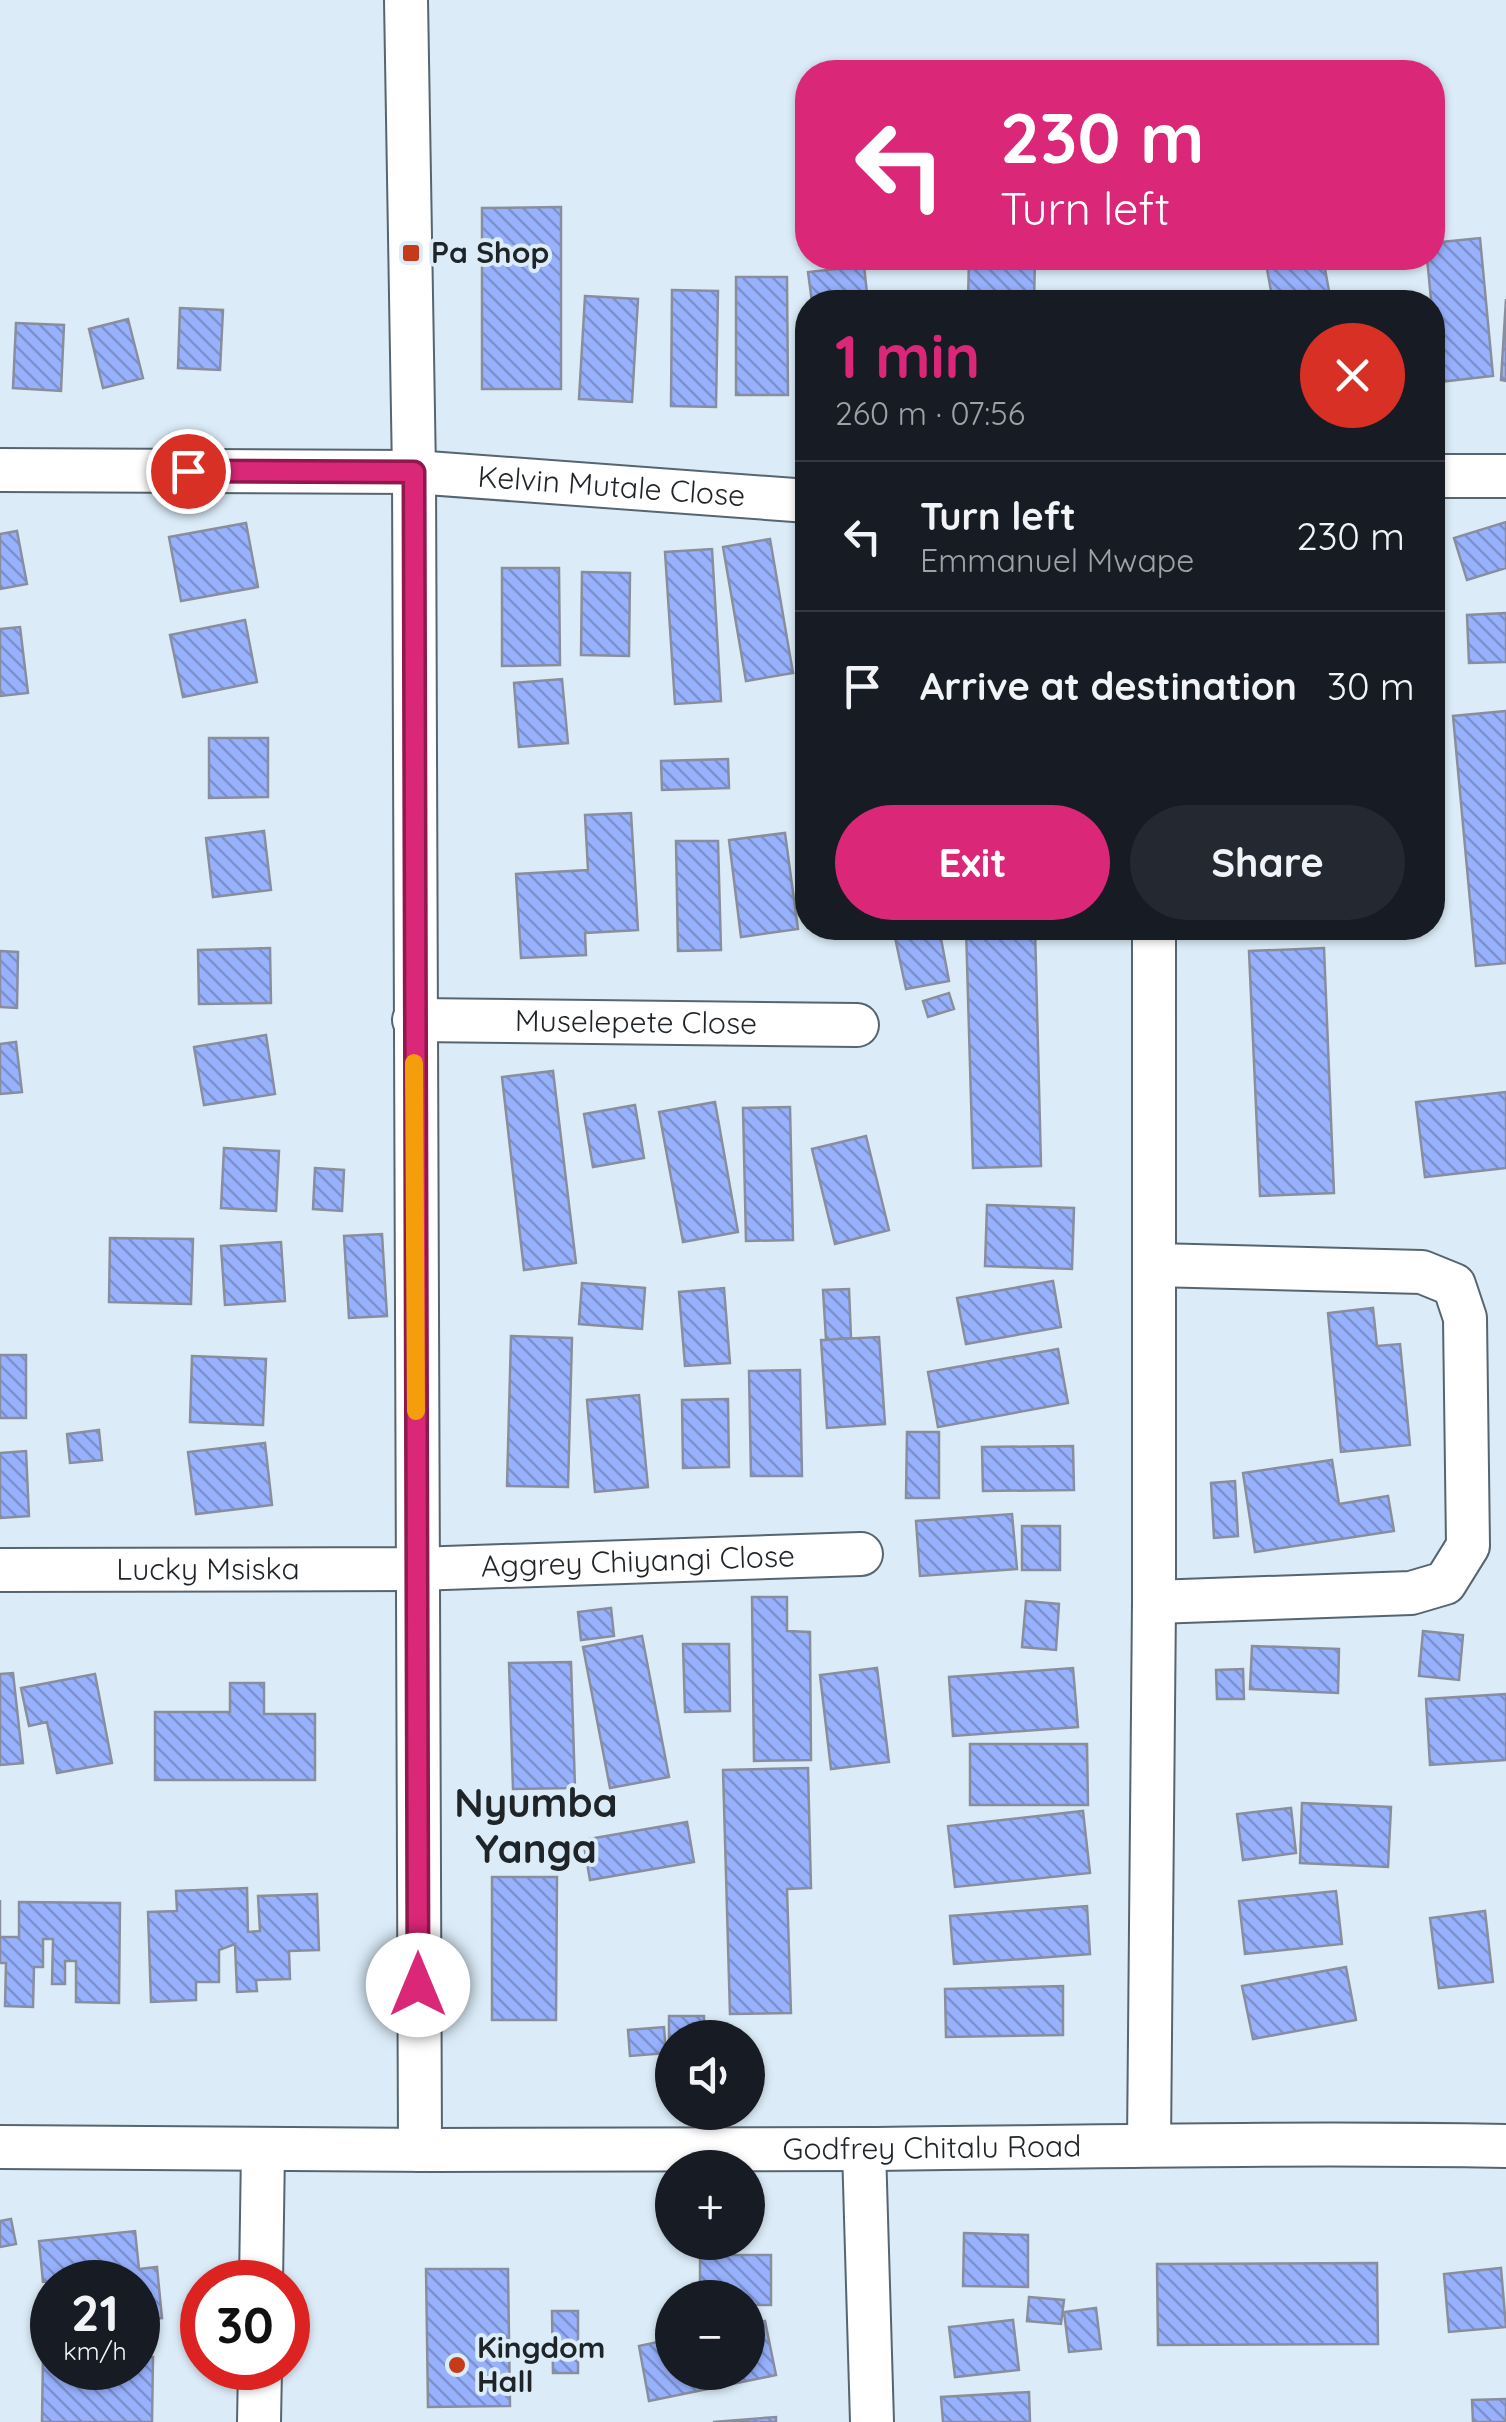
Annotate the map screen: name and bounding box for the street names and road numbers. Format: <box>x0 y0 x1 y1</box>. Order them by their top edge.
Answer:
street label: Kelvin Mutale Close <box>477 457 747 514</box>
street label: Muselepete Close <box>515 1001 757 1042</box>
street label: Aggrey Chiyangi Close <box>480 1536 795 1585</box>
street label: Lucky Msiska <box>116 1549 300 1588</box>
street label: Godfrey Chitalu Road <box>782 2126 1082 2167</box>

